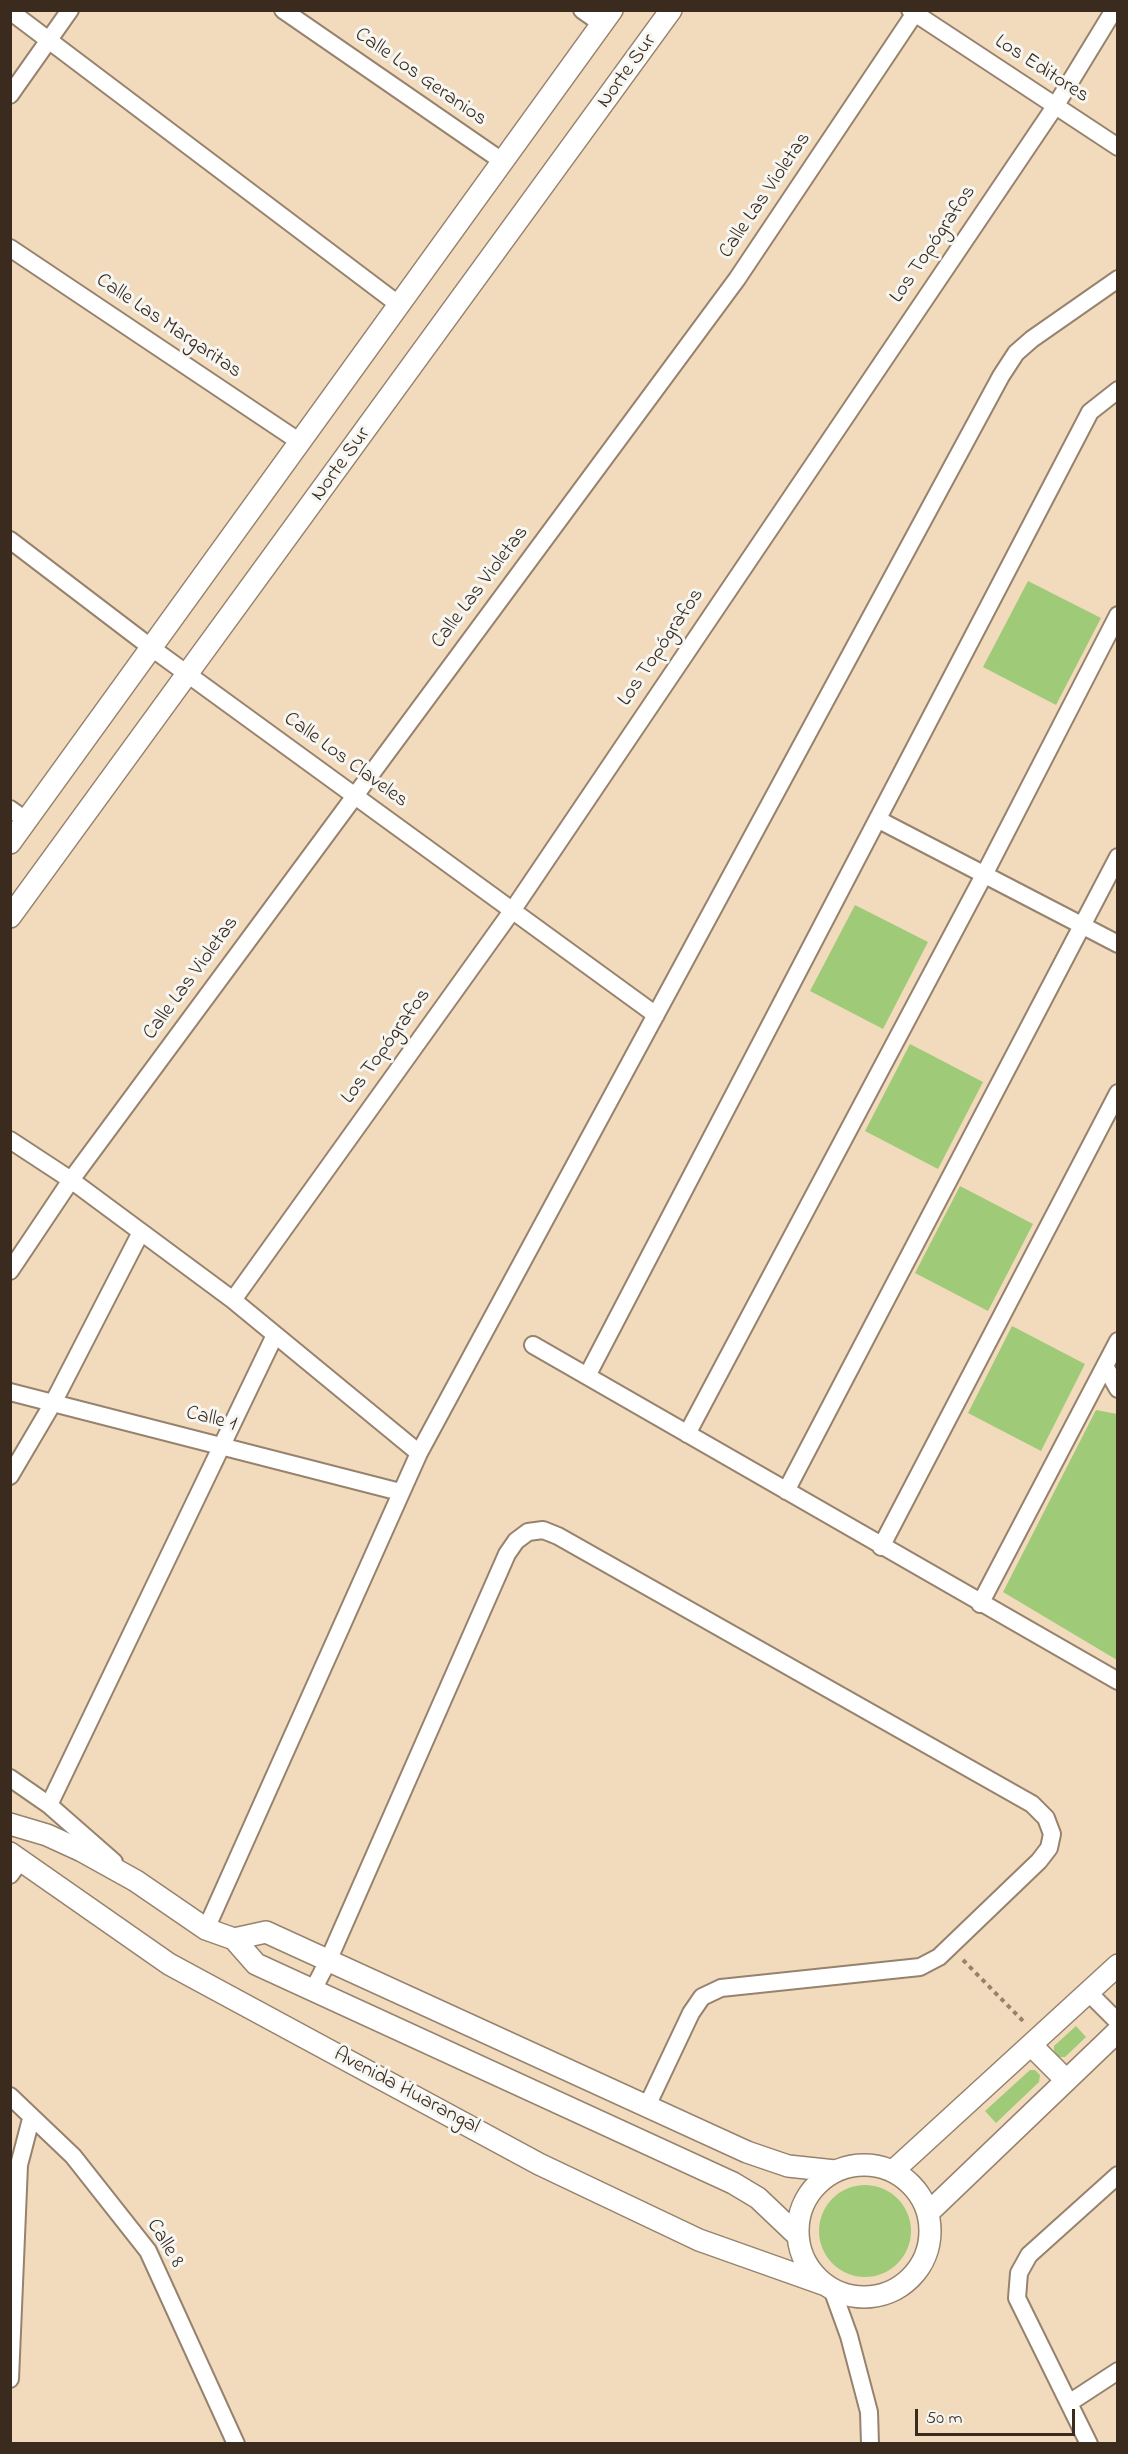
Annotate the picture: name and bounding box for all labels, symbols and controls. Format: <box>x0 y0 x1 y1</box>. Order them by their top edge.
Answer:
street label: Calle Los Geranios <box>349 23 491 133</box>
street label: Norte Sur <box>593 30 663 114</box>
street label: Los Editores <box>989 30 1093 110</box>
street label: Calle Las Violetas <box>715 128 817 264</box>
street label: Los Topógrafos <box>885 181 983 309</box>
street label: Calle Las Margaritas <box>90 269 246 385</box>
street label: Norte Sur <box>307 423 377 507</box>
street label: Calle Las Violetas <box>427 522 535 654</box>
street label: Los Topógrafos <box>613 584 711 712</box>
street label: Calle Los Claveles <box>278 707 412 815</box>
street label: Calle Las Violetas <box>139 912 245 1046</box>
street label: Los Topógrafos <box>337 984 437 1110</box>
street label: Calle 1 <box>183 1402 239 1438</box>
street label: Avenida Huarangal <box>329 2043 483 2141</box>
street label: Calle 8 <box>140 2215 188 2273</box>
scale bar <box>918 2397 1078 2435</box>
text: 50 m <box>926 2406 963 2432</box>

